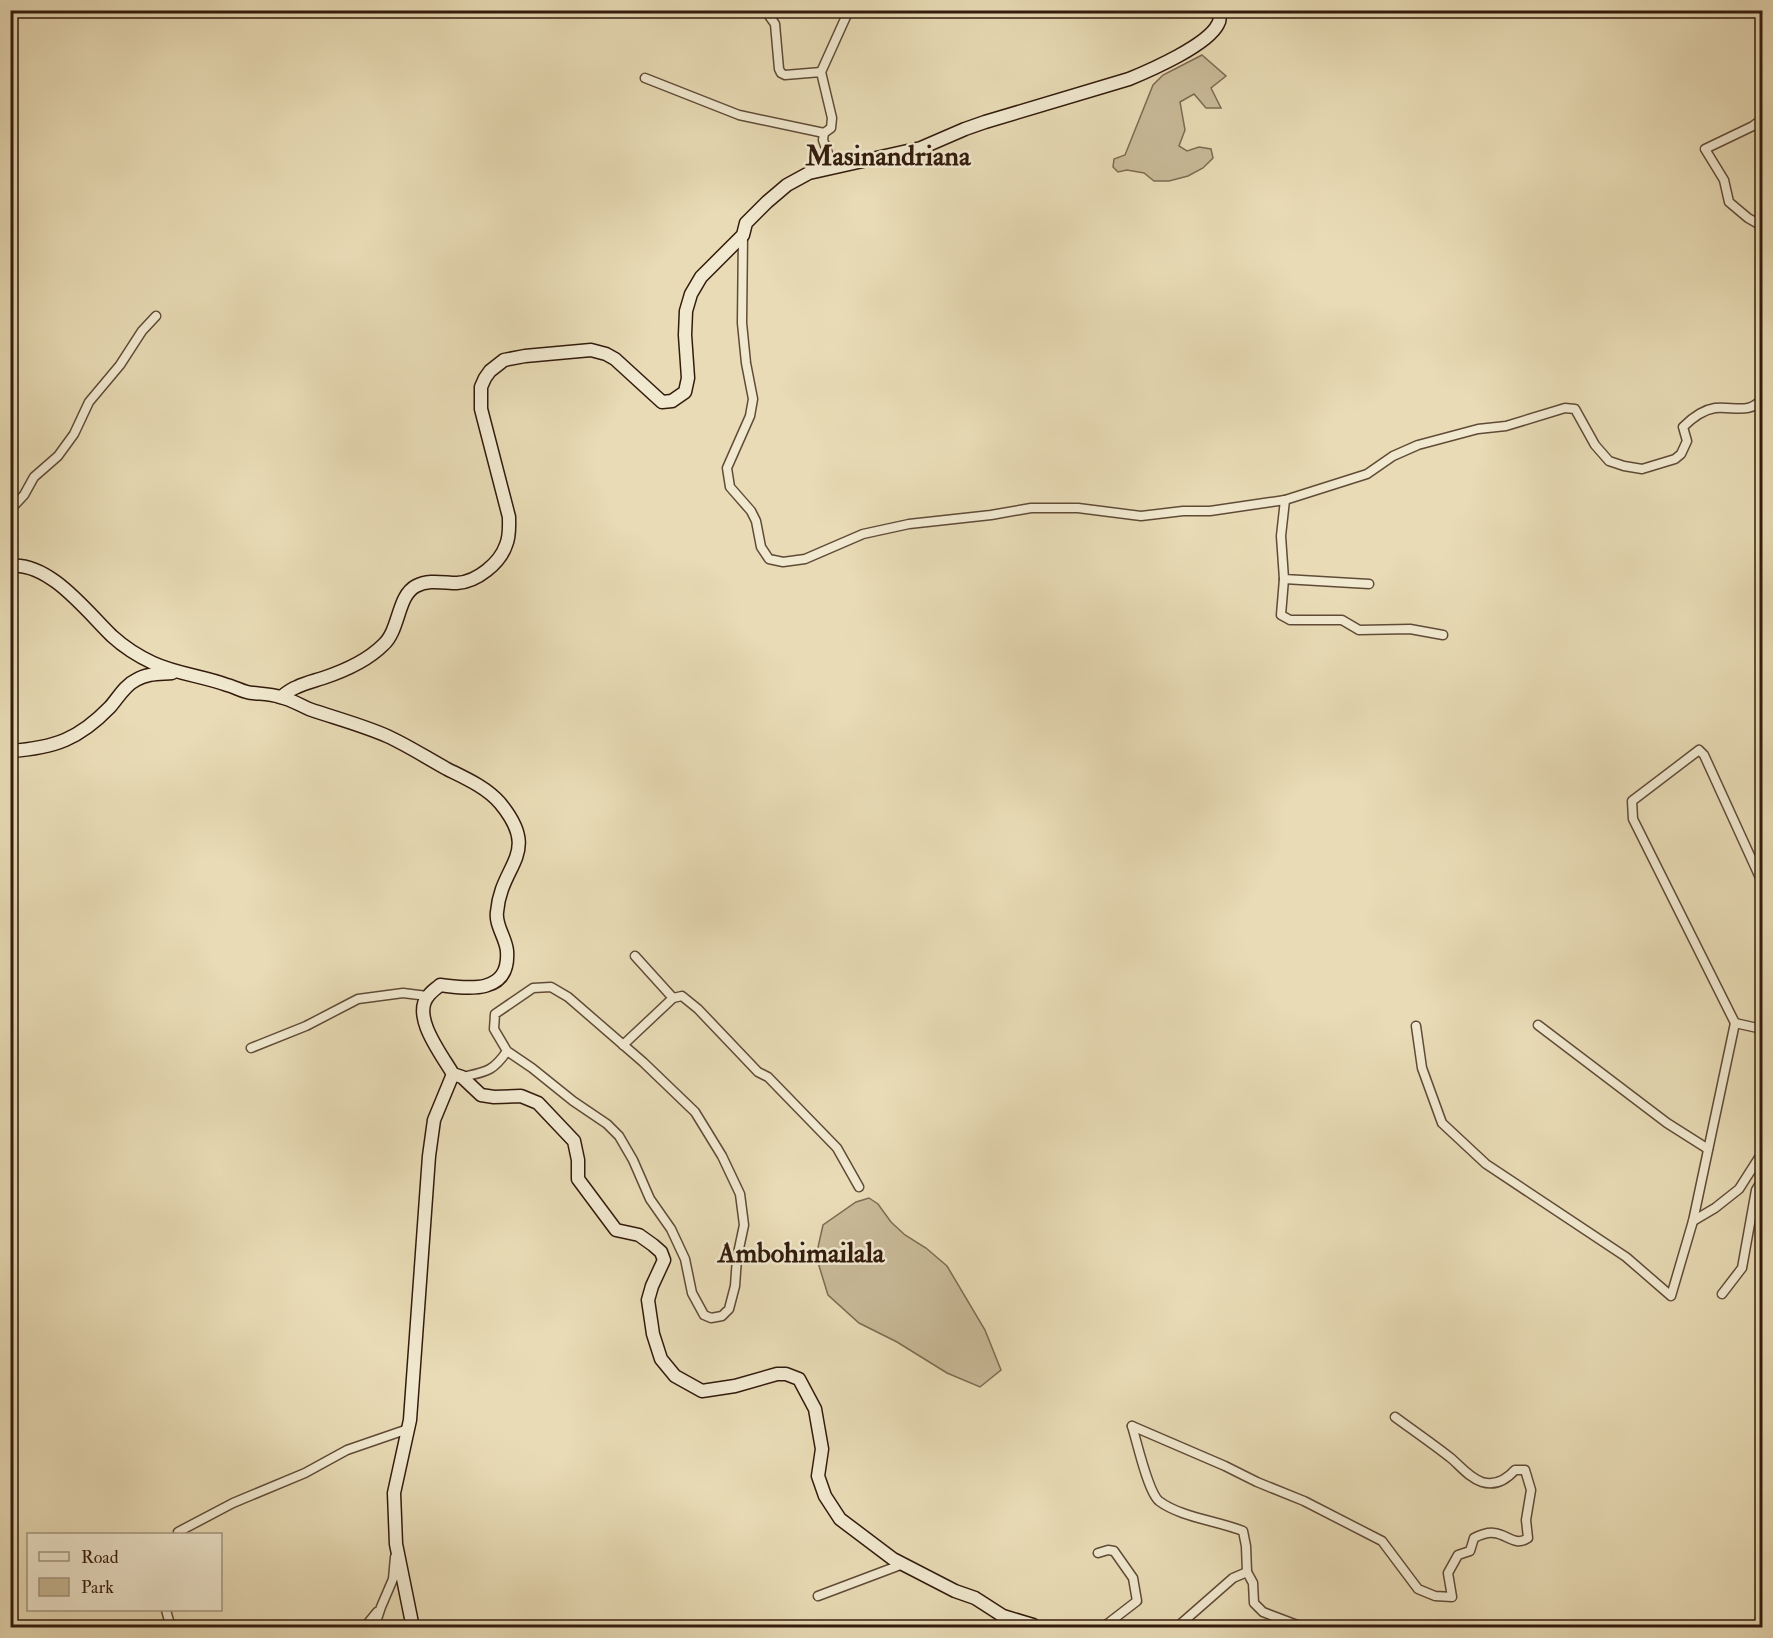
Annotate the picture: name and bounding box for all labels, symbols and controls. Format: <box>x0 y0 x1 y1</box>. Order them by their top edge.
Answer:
district label: Masinandriana <box>805 139 972 174</box>
district label: Ambohimailala <box>717 1236 886 1271</box>
legend <box>27 1533 222 1611</box>
text: Road <box>81 1546 119 1569</box>
text: Park <box>81 1576 114 1599</box>

